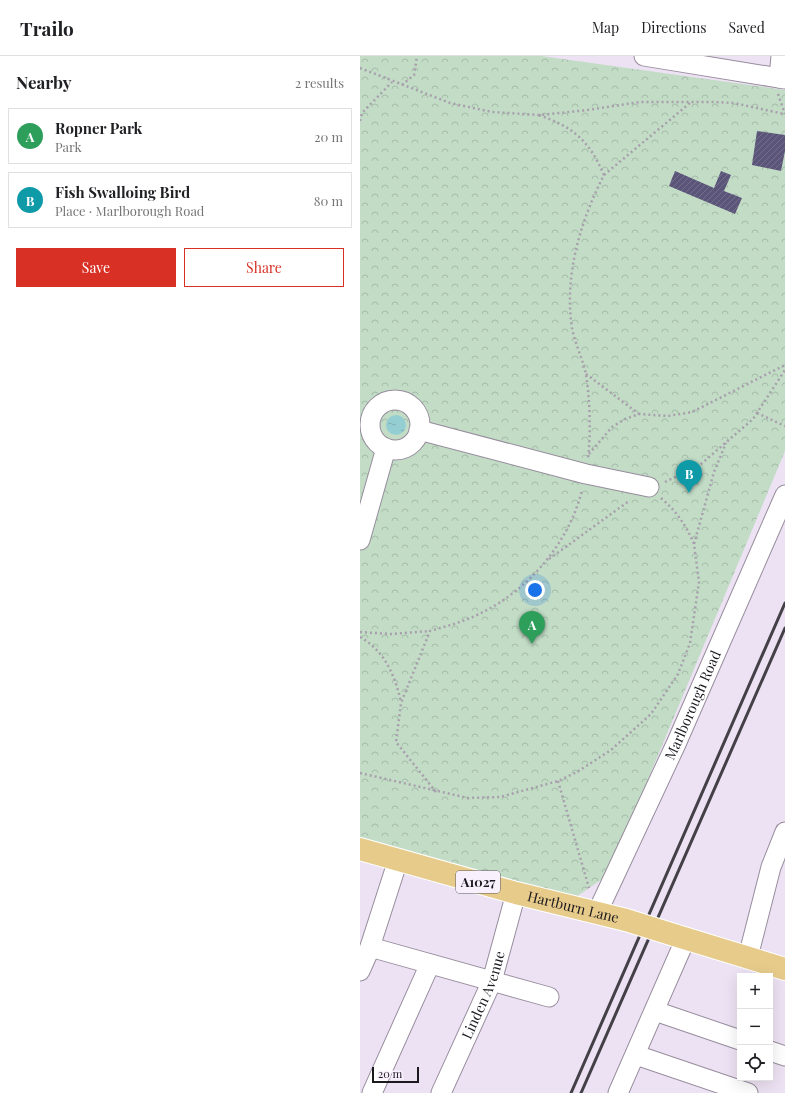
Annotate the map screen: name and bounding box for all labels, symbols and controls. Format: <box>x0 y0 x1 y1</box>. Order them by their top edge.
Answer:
text: Trailo <box>20 15 74 41</box>
text: Map <box>592 18 619 37</box>
text: Directions <box>641 18 707 37</box>
text: Saved <box>729 18 765 37</box>
text: Nearby <box>16 71 71 93</box>
text: 2 results <box>295 74 344 91</box>
text: Ropner Park <box>55 118 142 138</box>
text: A <box>26 128 34 145</box>
text: 20 m <box>314 128 343 145</box>
text: Park <box>55 138 82 155</box>
text: Fish Swalloing Bird <box>55 182 190 202</box>
text: B <box>26 192 34 209</box>
text: 80 m <box>314 192 343 209</box>
text: Place · Marlborough Road <box>55 202 204 219</box>
button: Save <box>16 248 176 287</box>
button: Share <box>184 248 344 287</box>
pin: B <box>676 460 702 493</box>
your location <box>525 580 545 600</box>
pin: A <box>519 611 545 644</box>
street label: Marlborough Road <box>660 647 725 763</box>
road number: A1027 <box>456 871 500 893</box>
street label: Hartburn Lane <box>526 886 621 927</box>
street label: Linden Avenue <box>457 949 509 1042</box>
map controls <box>737 973 773 1081</box>
button: + <box>737 973 773 1009</box>
button: − <box>737 1009 773 1045</box>
button: locate <box>737 1045 773 1081</box>
scale bar <box>372 1065 419 1084</box>
text: 20 m <box>378 1066 402 1081</box>

